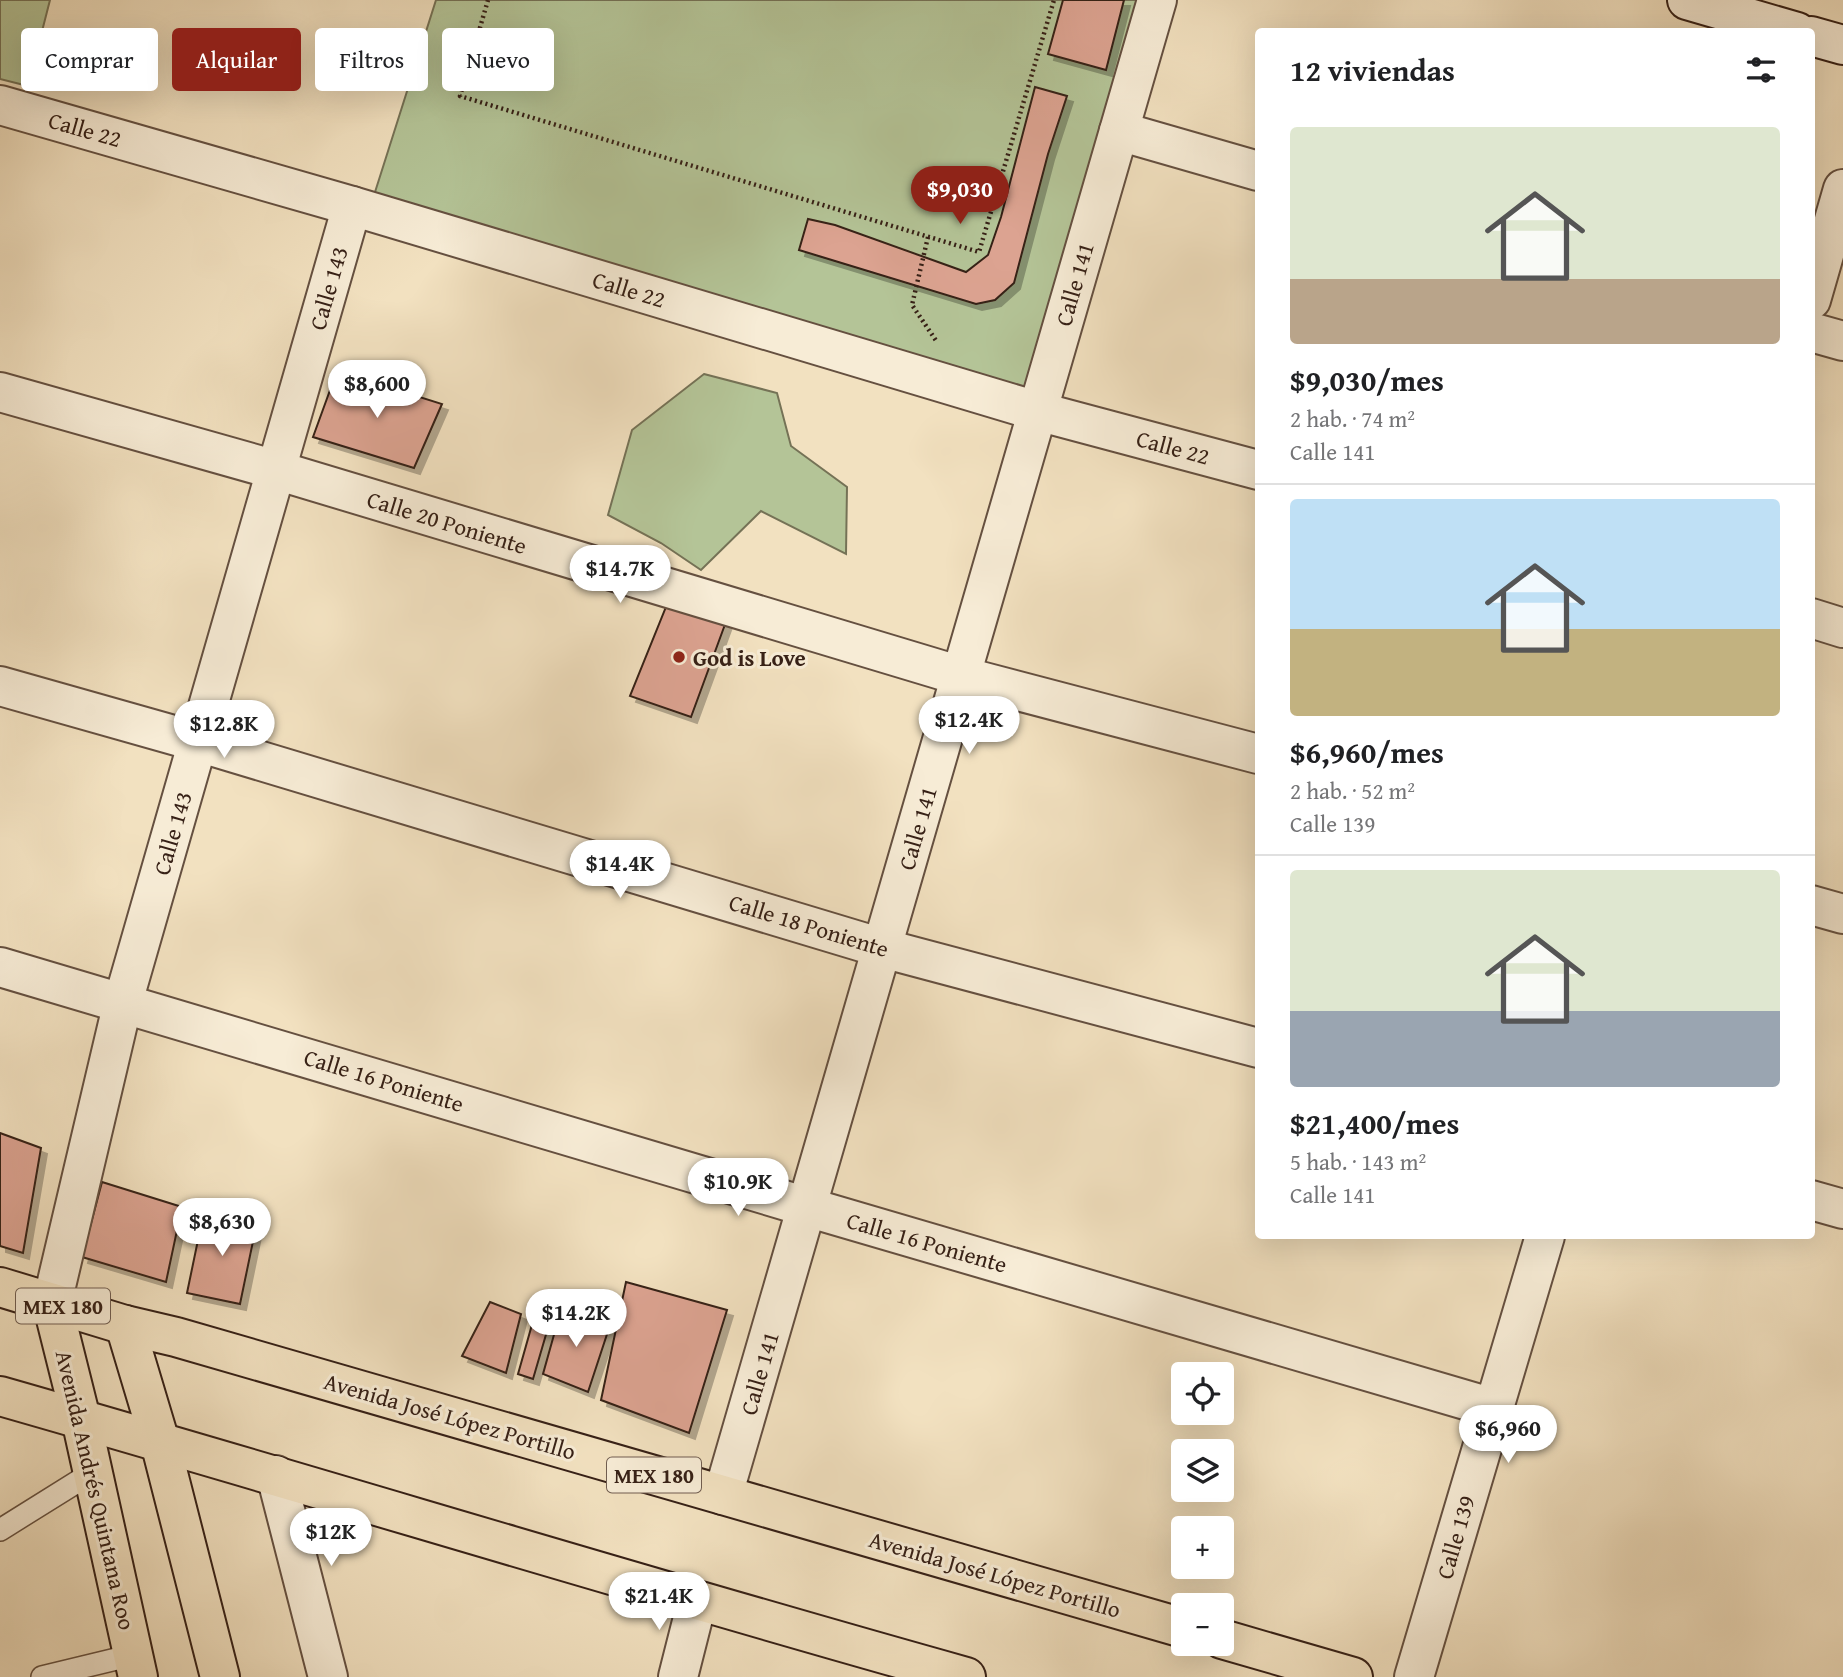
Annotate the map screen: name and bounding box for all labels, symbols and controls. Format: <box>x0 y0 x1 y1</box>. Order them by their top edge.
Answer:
chip: Comprar <box>21 28 158 91</box>
chip: Alquilar <box>172 28 301 91</box>
chip: Filtros <box>315 28 428 91</box>
chip: Nuevo <box>442 28 554 91</box>
text: 12 viviendas <box>1290 48 1455 92</box>
icon: filters <box>1742 51 1780 89</box>
street label: Calle 22 <box>45 103 125 155</box>
pin: $9,030 <box>903 166 1017 226</box>
text: $9,030 <box>927 172 993 205</box>
icon: home <box>1472 173 1598 299</box>
street label: Calle 141 <box>1046 238 1102 330</box>
street label: Calle 143 <box>300 242 356 334</box>
street label: Calle 22 <box>589 262 669 316</box>
text: $9,030/mes <box>1290 358 1444 402</box>
pin: $8,600 <box>320 360 434 420</box>
text: $8,600 <box>344 366 410 399</box>
text: 2 hab. · 74 m² <box>1290 402 1415 435</box>
street label: Calle 22 <box>1133 421 1213 473</box>
text: Calle 141 <box>1290 435 1375 468</box>
street label: Calle 20 Poniente <box>363 482 531 562</box>
icon: home <box>1472 545 1598 671</box>
pin: $14.7K <box>563 546 677 605</box>
text: $14.7K <box>586 551 654 584</box>
place label: God is Love <box>693 641 806 674</box>
marker: God is Love <box>671 649 687 665</box>
pin: $12.4K <box>912 696 1026 756</box>
pin: $12.8K <box>167 700 281 760</box>
text: $12.4K <box>935 702 1003 735</box>
text: $12.8K <box>190 706 258 739</box>
text: $6,960/mes <box>1290 730 1444 774</box>
text: 2 hab. · 52 m² <box>1290 774 1415 807</box>
street label: Calle 141 <box>889 782 945 874</box>
street label: Calle 143 <box>144 787 200 879</box>
text: Calle 139 <box>1290 807 1375 840</box>
pin: $14.4K <box>563 841 677 900</box>
text: $14.4K <box>586 846 654 879</box>
street label: Calle 18 Poniente <box>725 885 893 965</box>
icon: home <box>1472 916 1598 1042</box>
street label: Calle 16 Poniente <box>300 1040 468 1120</box>
text: $21,400/mes <box>1290 1101 1459 1145</box>
text: 5 hab. · 143 m² <box>1290 1145 1426 1178</box>
pin: $10.9K <box>681 1158 795 1218</box>
text: $10.9K <box>704 1164 772 1197</box>
text: Calle 141 <box>1290 1178 1375 1211</box>
pin: $8,630 <box>165 1198 279 1258</box>
street label: Calle 16 Poniente <box>843 1203 1011 1281</box>
text: $8,630 <box>189 1204 255 1237</box>
road number: MEX 180 <box>16 1288 110 1324</box>
pin: $14.2K <box>519 1290 633 1349</box>
text: $14.2K <box>542 1295 610 1328</box>
street label: Calle 141 <box>731 1327 787 1419</box>
street label: Avenida Andrés Quintana Roo <box>48 1347 144 1633</box>
map controls <box>1171 1362 1234 1656</box>
button: locate <box>1171 1362 1234 1425</box>
street label: Avenida José López Portillo <box>320 1364 580 1468</box>
pin: $6,960 <box>1451 1406 1565 1465</box>
text: $6,960 <box>1475 1411 1541 1444</box>
button: layers <box>1171 1439 1234 1502</box>
road number: MEX 180 <box>607 1458 701 1492</box>
street label: Calle 139 <box>1427 1491 1483 1583</box>
pin: $12K <box>290 1508 372 1568</box>
text: $12K <box>306 1514 356 1547</box>
button: + <box>1171 1516 1234 1579</box>
street label: Avenida José López Portillo <box>865 1522 1125 1626</box>
pin: $21.4K <box>602 1572 716 1632</box>
text: $21.4K <box>625 1578 693 1611</box>
button: − <box>1171 1593 1234 1656</box>

